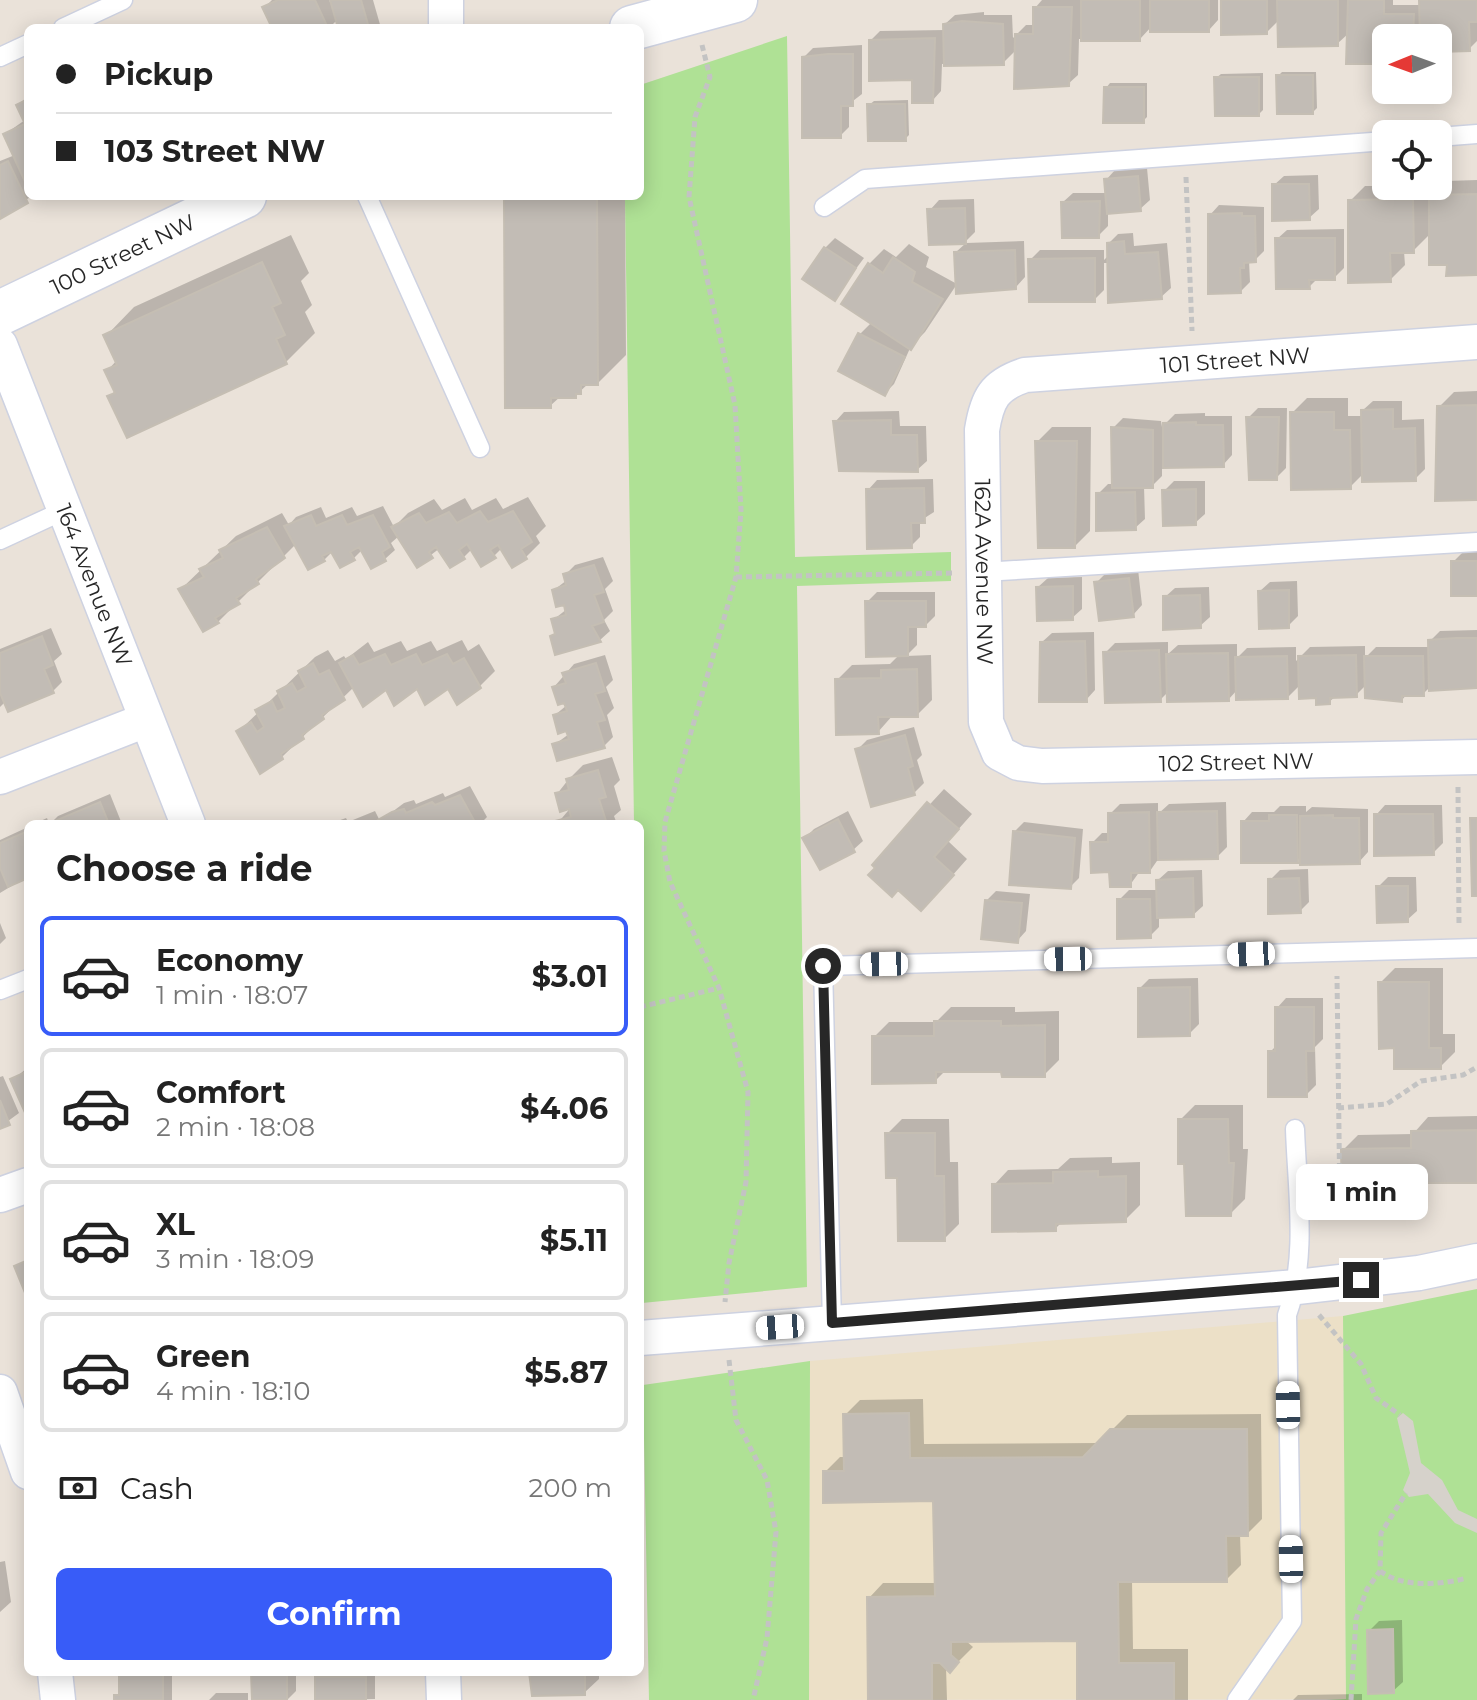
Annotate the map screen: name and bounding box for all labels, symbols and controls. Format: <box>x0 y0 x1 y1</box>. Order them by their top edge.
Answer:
north arrow <box>1372 24 1452 104</box>
map controls <box>1372 24 1452 200</box>
text: Pickup <box>104 56 213 93</box>
button: locate <box>1372 120 1452 200</box>
text: 103 Street NW <box>104 133 325 170</box>
street label: 100 Street NW <box>46 208 200 301</box>
street label: 101 Street NW <box>1159 342 1311 379</box>
street label: 162A Avenue NW <box>969 478 998 665</box>
street label: 164 Avenue NW <box>50 500 138 671</box>
street label: 102 Street NW <box>1159 747 1314 778</box>
text: Choose a ride <box>56 846 313 890</box>
icon: car <box>60 940 132 1012</box>
car <box>1227 941 1275 967</box>
text: Economy <box>156 942 303 979</box>
car <box>1044 947 1092 971</box>
route start <box>805 948 841 984</box>
car <box>860 952 908 976</box>
text: $3.01 <box>532 958 608 995</box>
text: 1 min · 18:07 <box>156 979 308 1011</box>
icon: car <box>60 1072 132 1144</box>
text: Comfort <box>156 1074 286 1111</box>
text: $4.06 <box>520 1090 608 1127</box>
text: 2 min · 18:08 <box>156 1111 315 1143</box>
callout: 1 min <box>1295 1164 1427 1220</box>
text: 1 min <box>1327 1176 1397 1208</box>
icon: car <box>60 1204 132 1276</box>
text: XL <box>156 1206 195 1243</box>
text: $5.11 <box>540 1222 608 1259</box>
text: 3 min · 18:09 <box>156 1243 314 1275</box>
route end <box>1343 1262 1379 1298</box>
car <box>755 1313 805 1341</box>
icon: car <box>60 1336 132 1408</box>
text: Green <box>156 1338 250 1375</box>
text: $5.87 <box>524 1354 608 1391</box>
text: 4 min · 18:10 <box>156 1375 310 1407</box>
car <box>1276 1381 1300 1429</box>
icon: cash <box>56 1466 100 1510</box>
text: Cash <box>120 1470 194 1507</box>
text: 200 m <box>528 1472 612 1504</box>
car <box>1279 1535 1303 1583</box>
button: Confirm <box>56 1568 612 1660</box>

